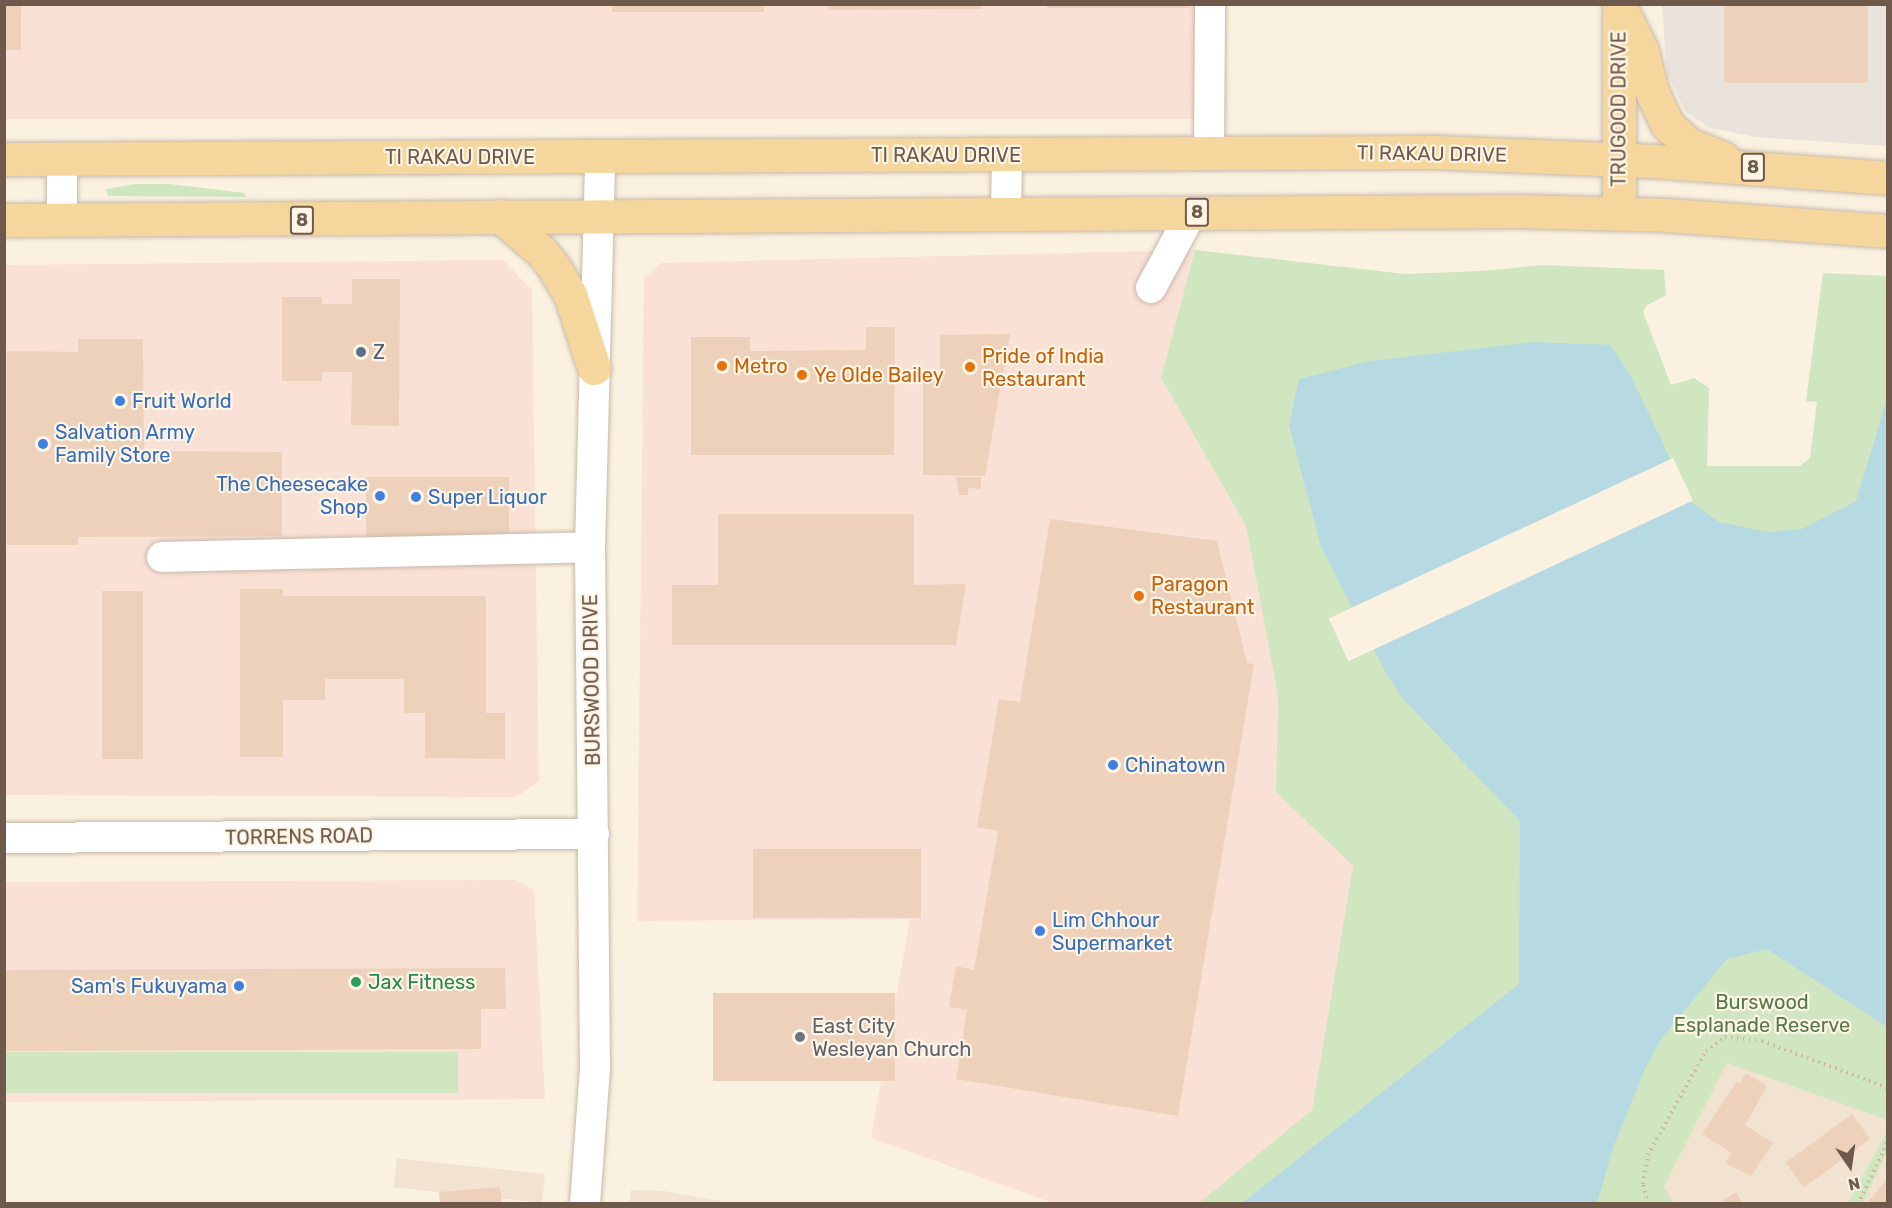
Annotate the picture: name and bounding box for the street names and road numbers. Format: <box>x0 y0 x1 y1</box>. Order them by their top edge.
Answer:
street label: TRUGOOD DRIVE <box>1607 31 1631 187</box>
street label: TI RAKAU DRIVE <box>1357 141 1507 167</box>
street label: TI RAKAU DRIVE <box>871 143 1021 167</box>
street label: TI RAKAU DRIVE <box>385 145 535 169</box>
road number: 8 <box>1740 152 1766 182</box>
road number: 8 <box>1184 197 1210 227</box>
road number: 8 <box>288 205 316 235</box>
street label: BURSWOOD DRIVE <box>579 594 605 766</box>
street label: TORRENS ROAD <box>225 824 373 850</box>

